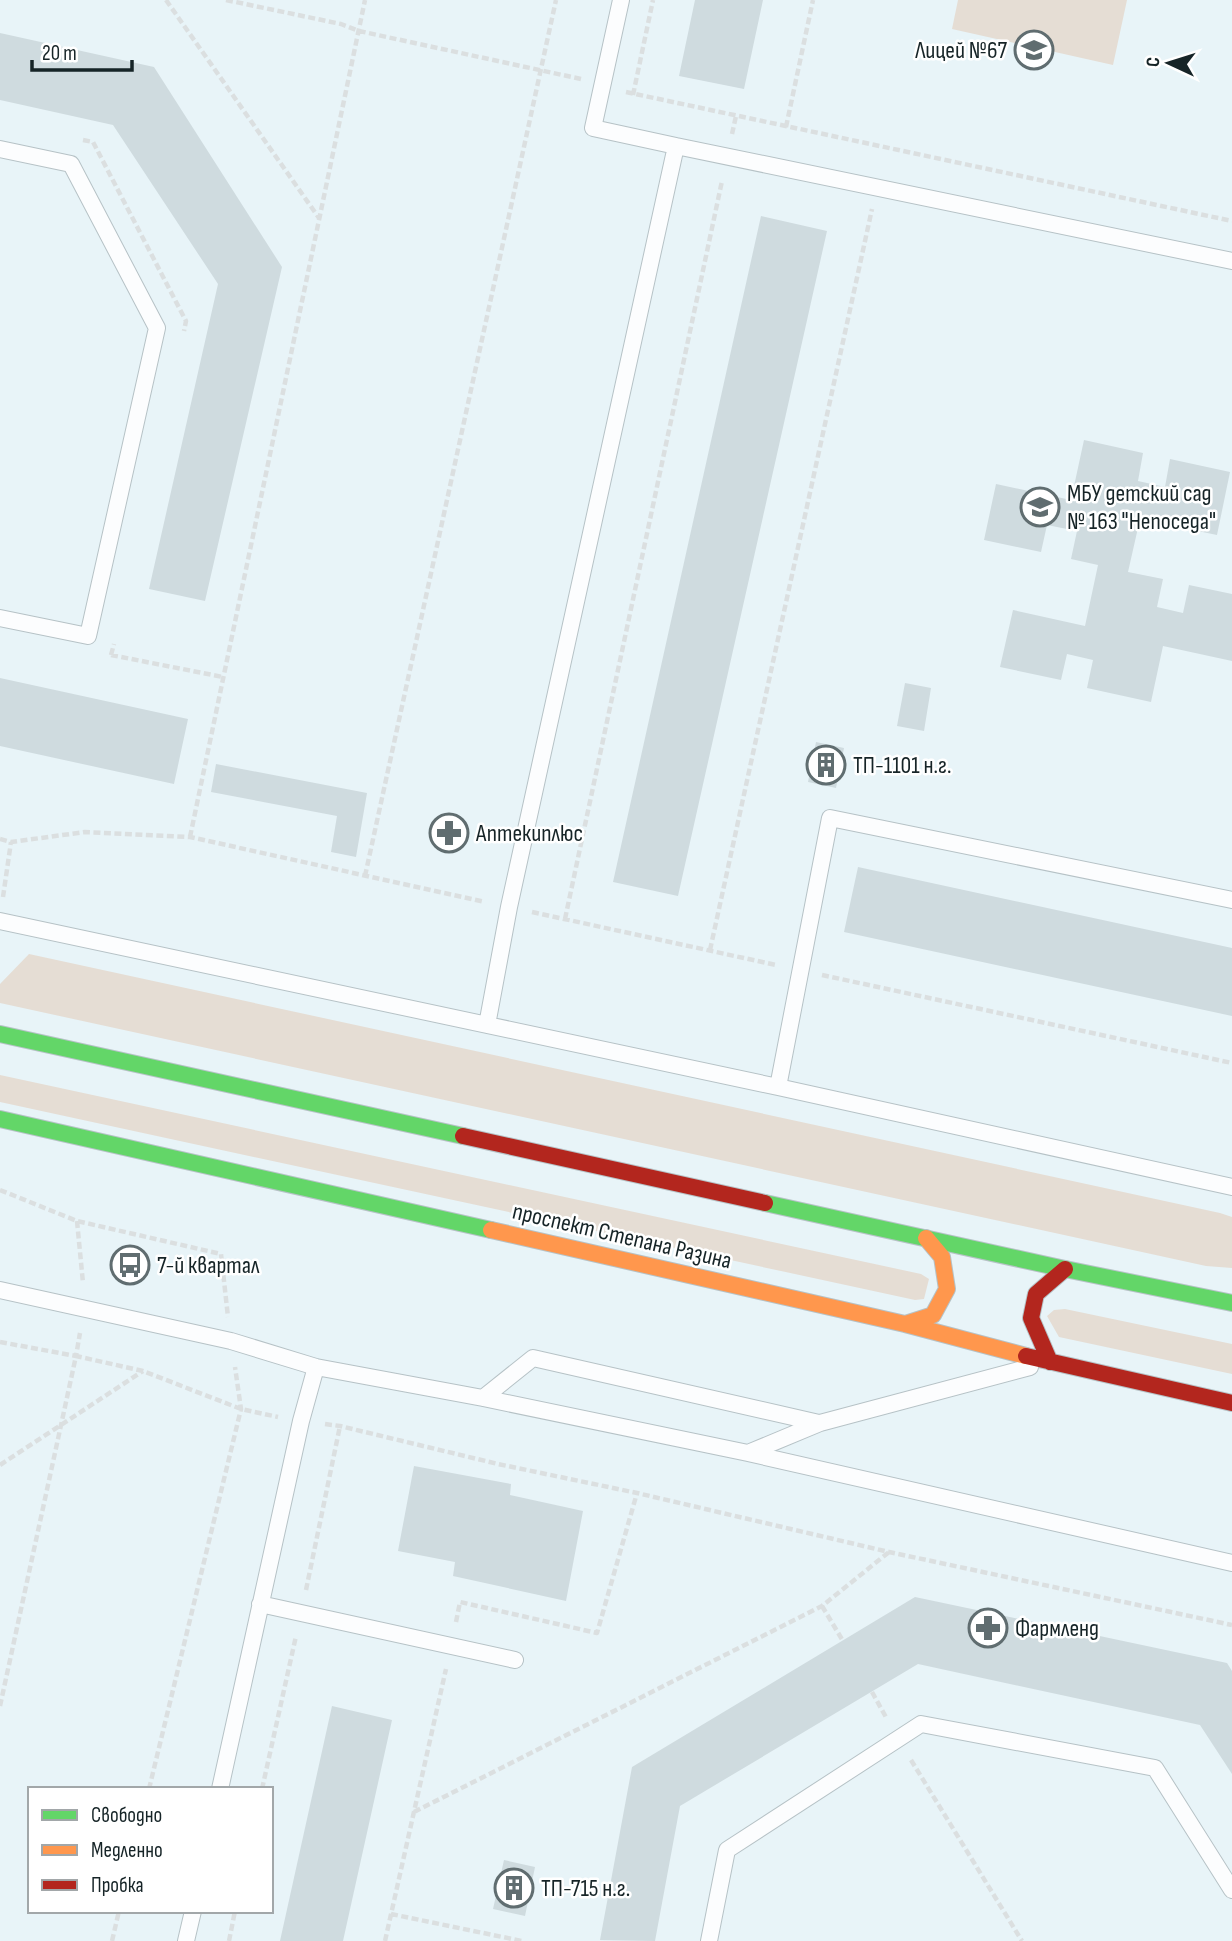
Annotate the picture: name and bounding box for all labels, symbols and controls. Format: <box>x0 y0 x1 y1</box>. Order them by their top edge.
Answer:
scale bar <box>32 28 131 72</box>
north arrow <box>1134 28 1204 98</box>
school or university icon: Лицей №67 <box>1013 29 1055 71</box>
place label: Лицей №67 <box>914 36 1007 65</box>
text: 20 m <box>42 41 77 66</box>
text: С <box>1142 56 1165 68</box>
place label: МБУ детский сад № 163 "Непоседа" <box>1067 479 1216 536</box>
school or university icon: МБУ детский сад № 163 "Непоседа" <box>1019 486 1061 528</box>
building icon: ТП-1101 н.г. <box>805 744 847 786</box>
place label: ТП-1101 н.г. <box>853 751 951 780</box>
pharmacy icon: Аптекиплюс <box>428 812 470 854</box>
place label: Аптекиплюс <box>475 819 583 848</box>
street label: проспект Степана Разина <box>510 1197 734 1275</box>
bus stop icon: 7-й квартал <box>109 1244 151 1286</box>
place label: 7-й квартал <box>157 1251 260 1280</box>
pharmacy icon: Фармленд <box>967 1607 1009 1649</box>
place label: Фармленд <box>1015 1614 1099 1643</box>
legend <box>28 1787 273 1913</box>
text: Свободно <box>91 1803 162 1828</box>
text: Медленно <box>91 1838 163 1863</box>
building icon: ТП-715 н.г. <box>493 1867 535 1909</box>
text: Пробка <box>91 1873 144 1898</box>
place label: ТП-715 н.г. <box>541 1874 630 1903</box>

